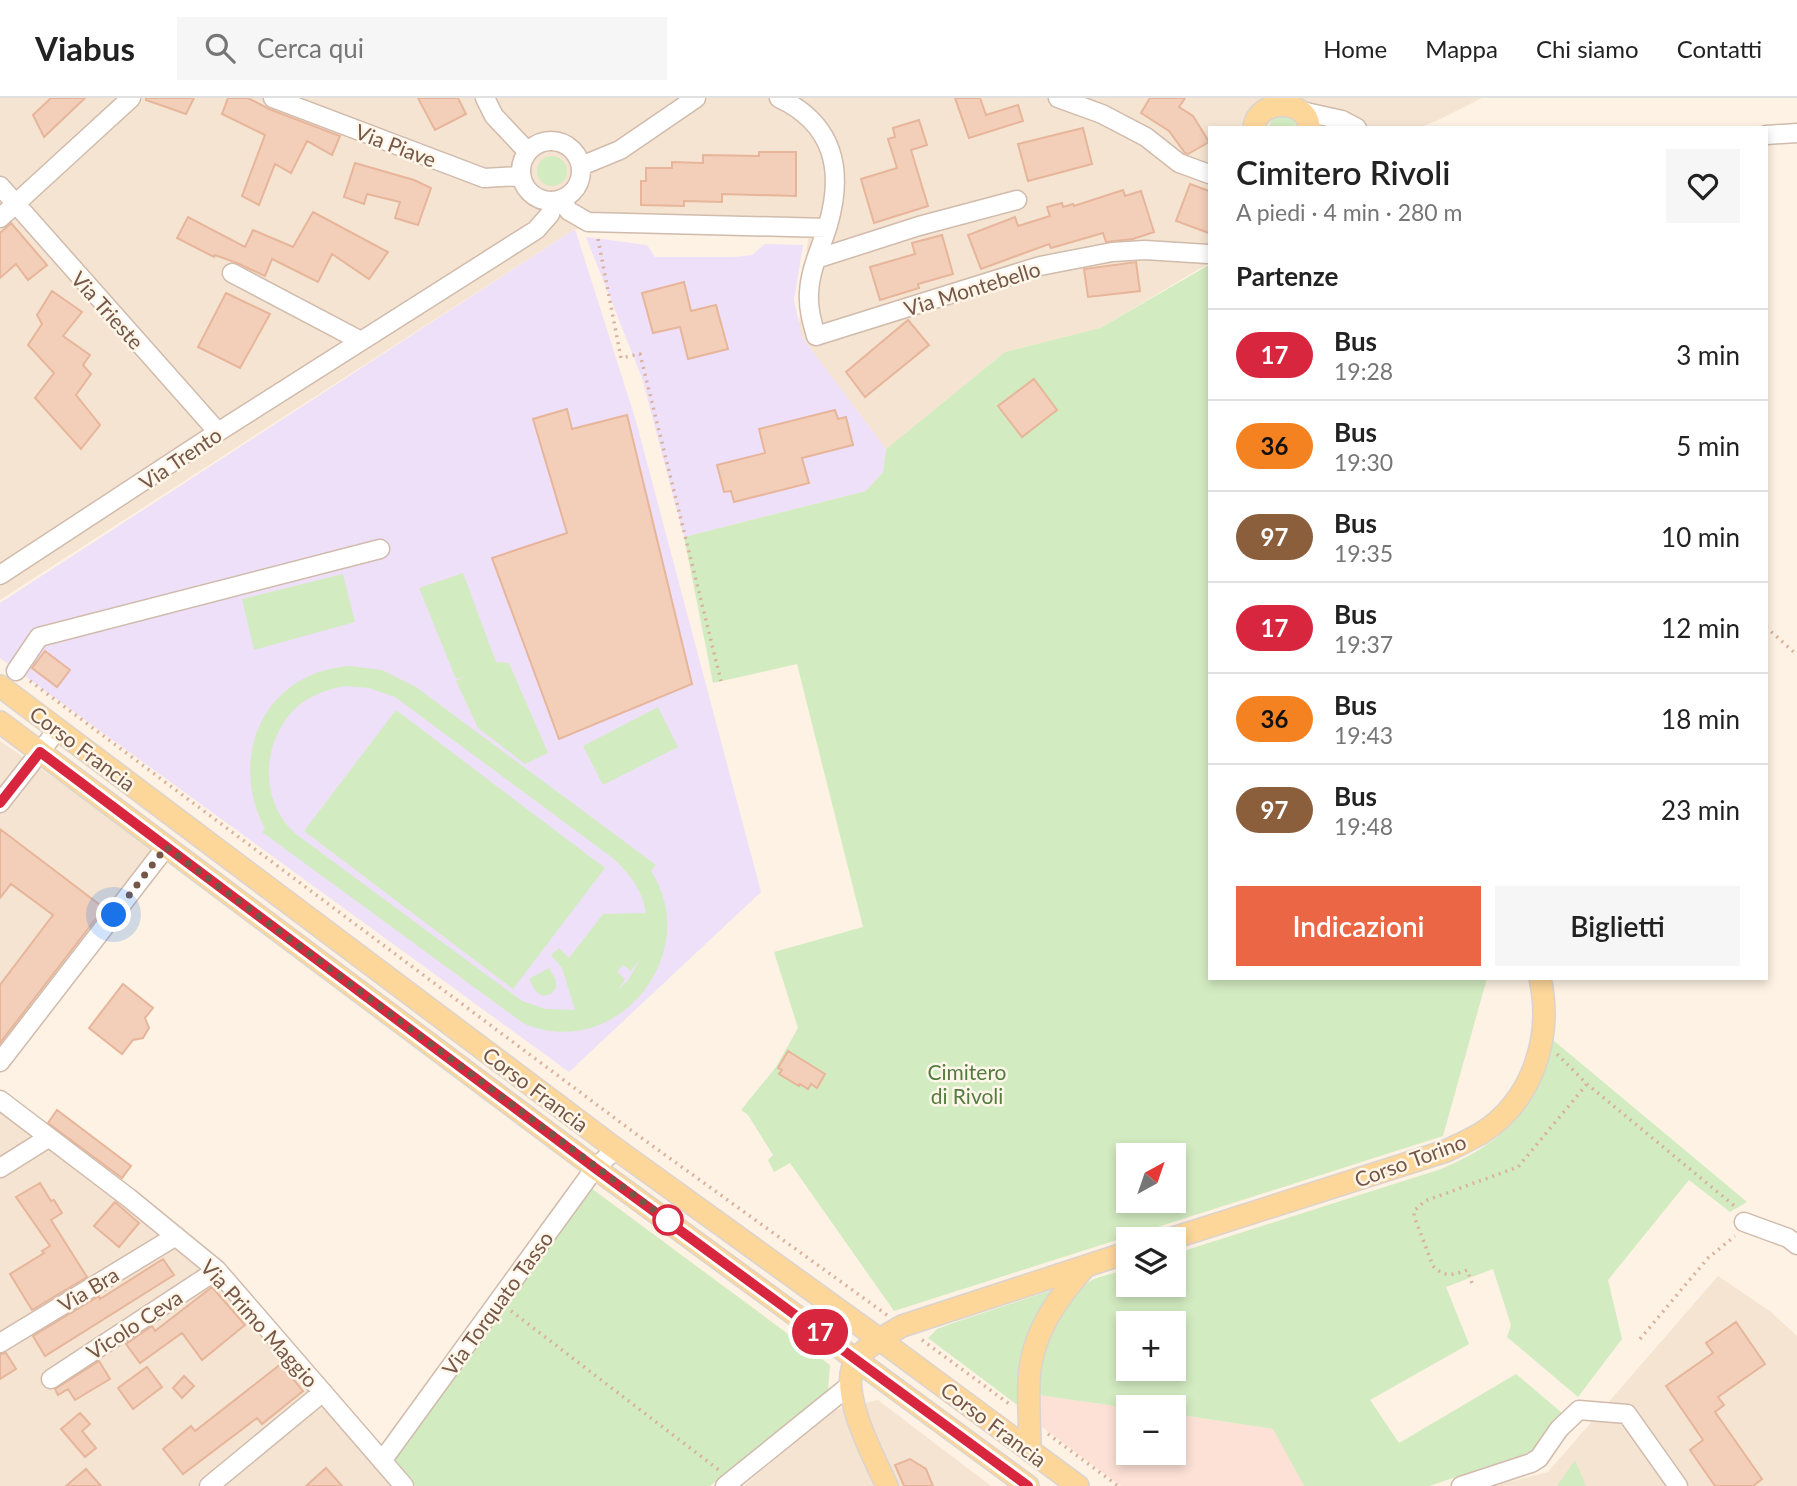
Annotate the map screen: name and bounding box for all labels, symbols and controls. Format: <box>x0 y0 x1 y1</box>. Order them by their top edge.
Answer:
search box <box>177 17 667 80</box>
text: Viabus <box>35 28 135 68</box>
icon: search <box>201 29 239 67</box>
text: Cerca qui <box>257 32 364 64</box>
text: Home <box>1323 34 1387 63</box>
text: Mappa <box>1425 34 1498 63</box>
text: Chi siamo <box>1536 34 1639 63</box>
text: Contatti <box>1677 34 1762 63</box>
street label: Via Piave <box>352 118 440 172</box>
button: heart <box>1666 149 1740 223</box>
text: Cimitero Rivoli <box>1236 152 1450 192</box>
text: A piedi · 4 min · 280 m <box>1236 198 1462 226</box>
street label: Via Montebello <box>901 255 1043 321</box>
text: Partenze <box>1236 260 1338 292</box>
street label: Via Trieste <box>67 266 149 354</box>
text: Bus <box>1334 325 1377 357</box>
text: 3 min <box>1676 339 1740 371</box>
text: 17 <box>1261 340 1288 369</box>
text: 19:28 <box>1334 357 1393 385</box>
text: Bus <box>1334 416 1377 448</box>
street label: Via Trento <box>134 421 226 495</box>
text: 5 min <box>1676 430 1740 462</box>
text: 36 <box>1261 431 1288 460</box>
text: 19:30 <box>1334 448 1393 476</box>
text: Bus <box>1334 507 1377 539</box>
text: 10 min <box>1661 521 1740 553</box>
text: 97 <box>1261 522 1288 551</box>
text: 19:35 <box>1334 539 1393 567</box>
text: Bus <box>1334 598 1377 630</box>
text: 12 min <box>1661 612 1740 644</box>
text: 17 <box>1261 613 1288 642</box>
text: 19:37 <box>1334 630 1393 658</box>
text: Bus <box>1334 689 1377 721</box>
street label: Corso Francia <box>25 700 141 796</box>
text: 18 min <box>1661 703 1740 735</box>
text: 36 <box>1261 704 1288 733</box>
text: 19:43 <box>1334 721 1393 749</box>
text: Bus <box>1334 780 1377 812</box>
text: 23 min <box>1661 794 1740 826</box>
text: 97 <box>1261 795 1288 824</box>
text: 19:48 <box>1334 812 1393 840</box>
button: Indicazioni <box>1236 886 1481 966</box>
button: Biglietti <box>1495 886 1740 966</box>
your location <box>96 897 131 932</box>
street label: Corso Francia <box>478 1041 594 1137</box>
park label: Cimitero di Rivoli <box>927 1059 1007 1108</box>
street label: Corso Torino <box>1351 1128 1469 1192</box>
north arrow <box>1116 1143 1186 1213</box>
map controls <box>1116 1143 1186 1465</box>
unlabelled marker <box>653 1205 683 1235</box>
street label: Via Torquato Tasso <box>436 1226 558 1380</box>
button: layers <box>1116 1227 1186 1297</box>
street label: Via Primo Maggio <box>196 1254 324 1392</box>
street label: Via Bra <box>53 1261 123 1317</box>
street label: Vicolo Ceva <box>81 1284 187 1364</box>
line badge: 17 <box>788 1309 852 1355</box>
button: + <box>1116 1311 1186 1381</box>
text: 17 <box>806 1317 834 1346</box>
street label: Corso Francia <box>936 1376 1052 1472</box>
button: − <box>1116 1395 1186 1465</box>

